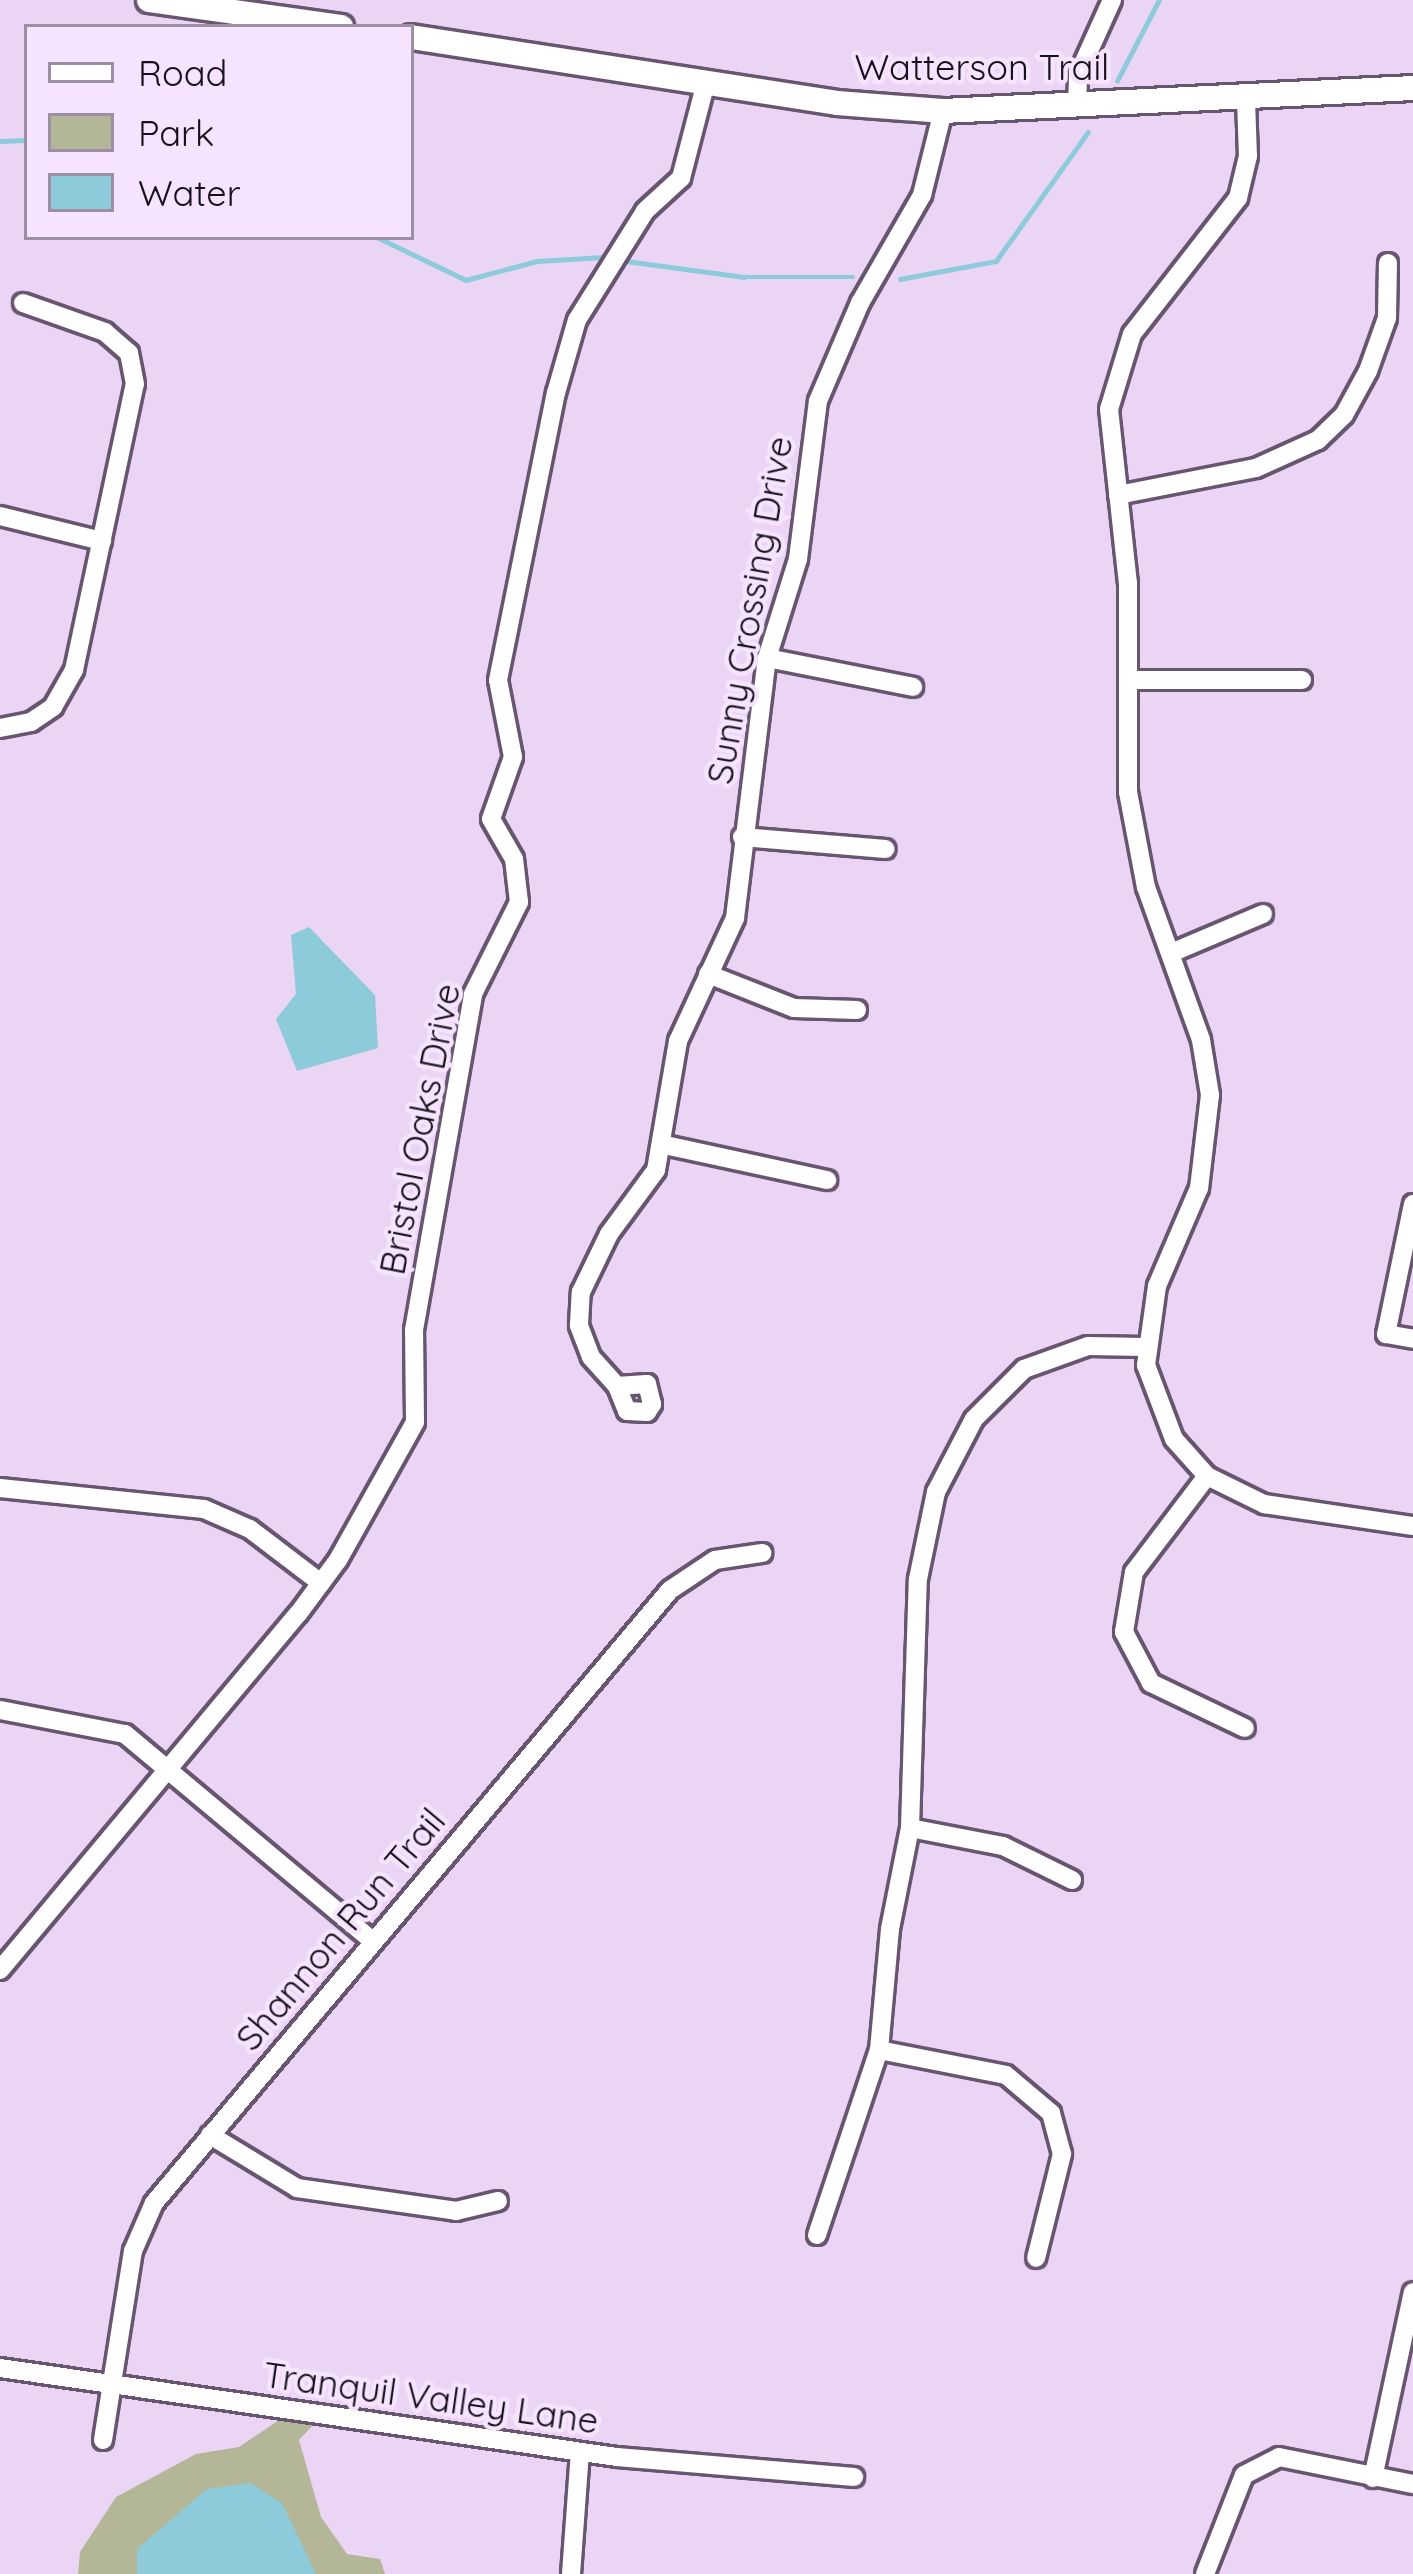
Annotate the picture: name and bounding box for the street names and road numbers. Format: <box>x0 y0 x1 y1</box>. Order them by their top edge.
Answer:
street label: Watterson Trail <box>855 45 1109 89</box>
street label: Sunny Crossing Drive <box>697 433 801 787</box>
street label: Bristol Oaks Drive <box>370 980 468 1278</box>
street label: Shannon Run Trail <box>226 1799 454 2059</box>
street label: Tranquil Valley Lane <box>261 2352 601 2442</box>

